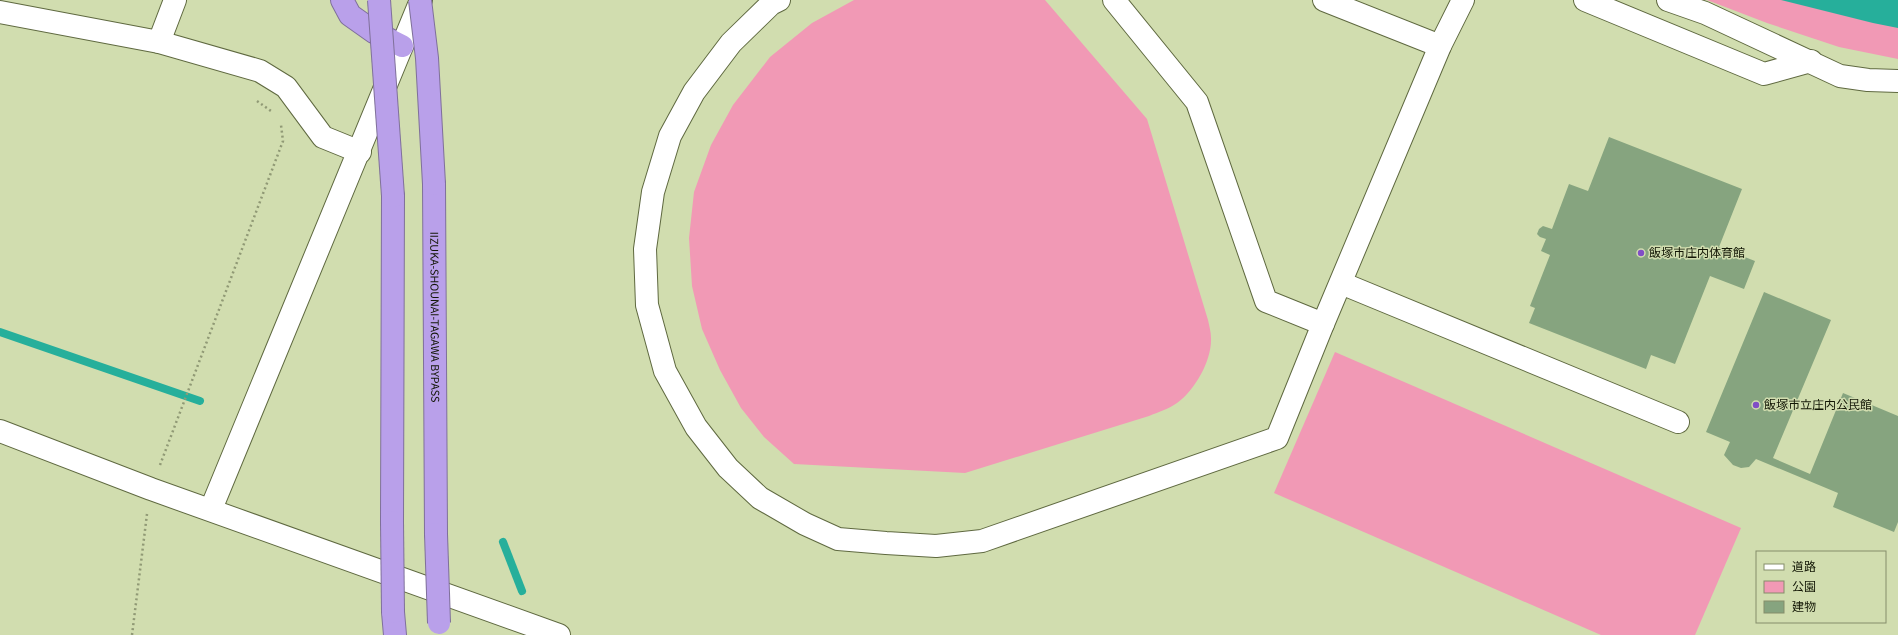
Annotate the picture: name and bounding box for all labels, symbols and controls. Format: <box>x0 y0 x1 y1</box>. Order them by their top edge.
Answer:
street label: IIZUKA-SHOUNAI-TAGAWA BYPASS <box>426 232 444 402</box>
place label: 飯塚市庄内体育館 <box>1649 245 1745 262</box>
marker: 飯塚市庄内体育館 <box>1636 248 1646 258</box>
place label: 飯塚市立庄内公民館 <box>1764 397 1872 414</box>
marker: 飯塚市立庄内公民館 <box>1751 400 1761 410</box>
legend <box>1756 551 1886 623</box>
text: 道路 <box>1792 559 1816 576</box>
text: 公園 <box>1792 579 1816 596</box>
text: 建物 <box>1792 599 1816 616</box>

